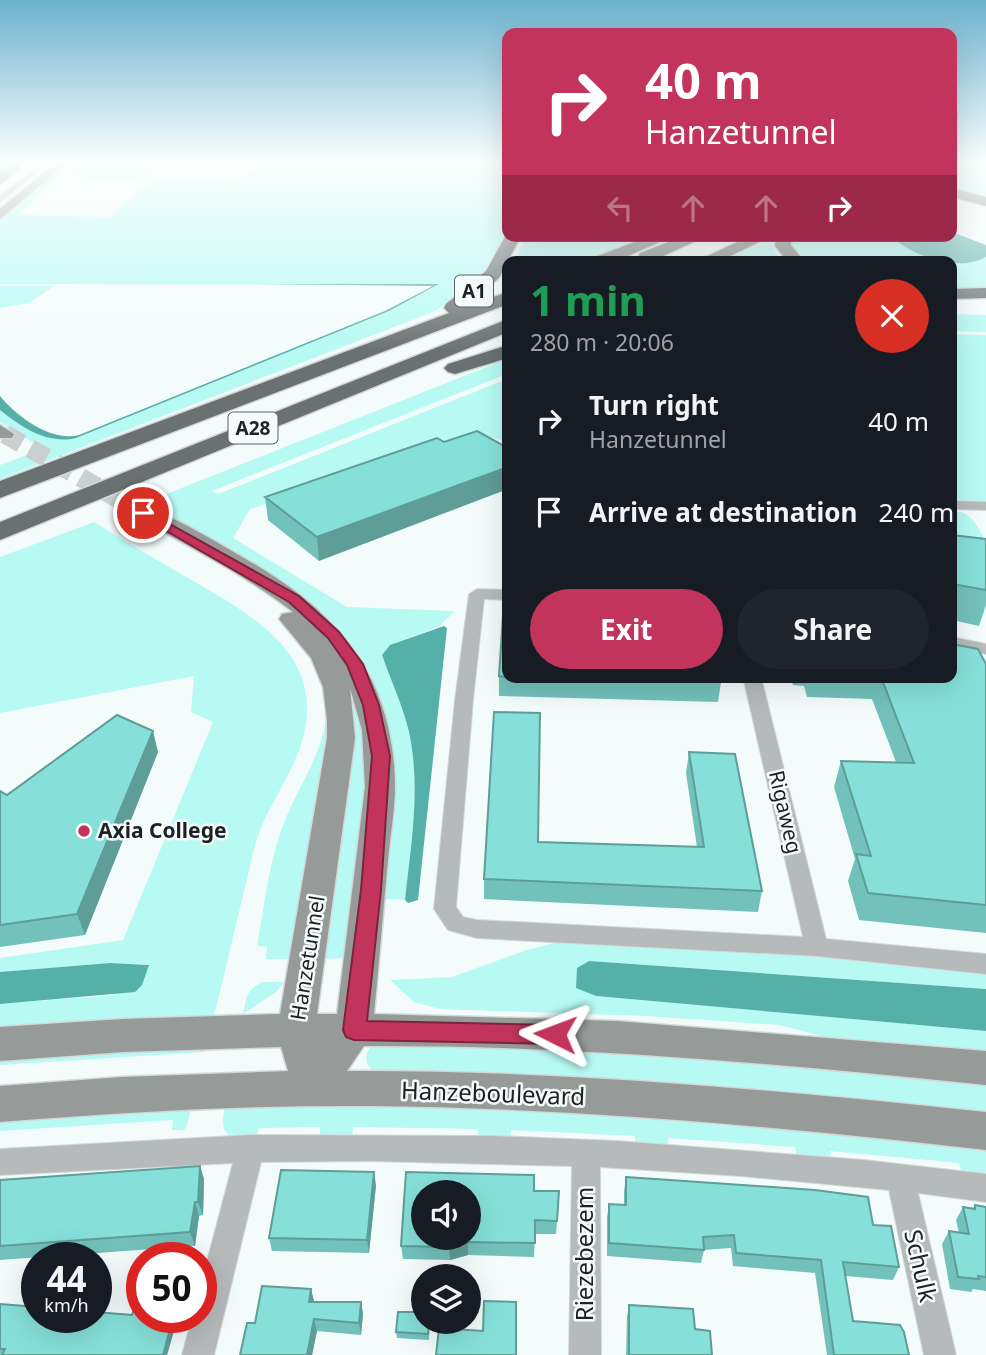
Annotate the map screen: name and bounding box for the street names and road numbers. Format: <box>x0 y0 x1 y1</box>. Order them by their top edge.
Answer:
road number: A1 <box>455 276 493 306</box>
road number: A28 <box>229 412 278 444</box>
street label: Rigaweg <box>763 767 809 856</box>
street label: Hanzetunnel <box>283 894 331 1022</box>
street label: Hanzeboulevard <box>400 1073 586 1112</box>
street label: Riezebezem <box>567 1187 600 1321</box>
street label: Schulk <box>897 1226 946 1305</box>

